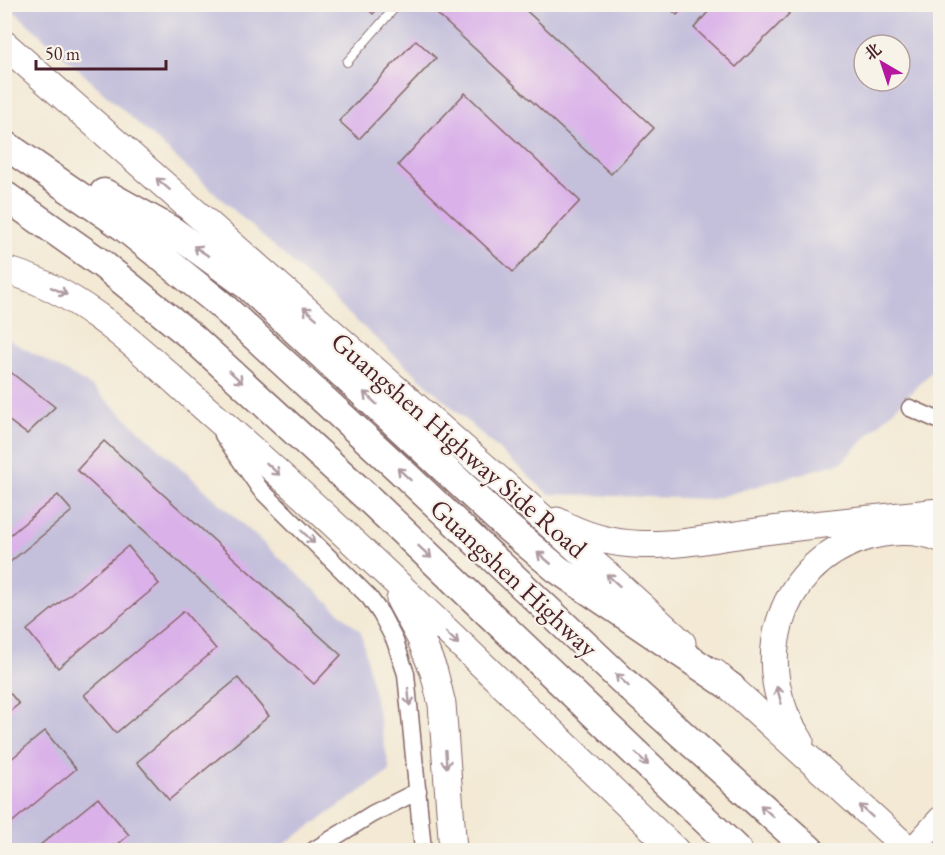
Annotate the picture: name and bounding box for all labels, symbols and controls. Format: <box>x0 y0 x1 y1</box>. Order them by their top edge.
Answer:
scale bar <box>36 33 166 71</box>
north arrow <box>852 33 912 93</box>
text: 北 <box>860 39 886 65</box>
text: 50 m <box>45 42 80 65</box>
one-way arrow <box>156 177 171 191</box>
one-way arrow <box>193 245 210 257</box>
one-way arrow <box>49 286 67 297</box>
one-way arrow <box>302 306 317 320</box>
street label: Guangshen Highway Side Road <box>324 324 595 566</box>
one-way arrow <box>228 370 243 384</box>
one-way arrow <box>362 391 377 406</box>
one-way arrow <box>265 462 280 476</box>
one-way arrow <box>397 467 412 481</box>
street label: Guangshen Highway <box>423 491 606 665</box>
one-way arrow <box>300 529 315 544</box>
one-way arrow <box>417 545 432 559</box>
one-way arrow <box>536 552 552 565</box>
one-way arrow <box>606 573 621 587</box>
one-way arrow <box>445 631 460 645</box>
one-way arrow <box>615 673 630 687</box>
one-way arrow <box>404 686 415 706</box>
one-way arrow <box>773 686 784 705</box>
one-way arrow <box>441 748 452 768</box>
one-way arrow <box>634 751 649 765</box>
one-way arrow <box>859 803 874 818</box>
one-way arrow <box>759 804 774 818</box>

